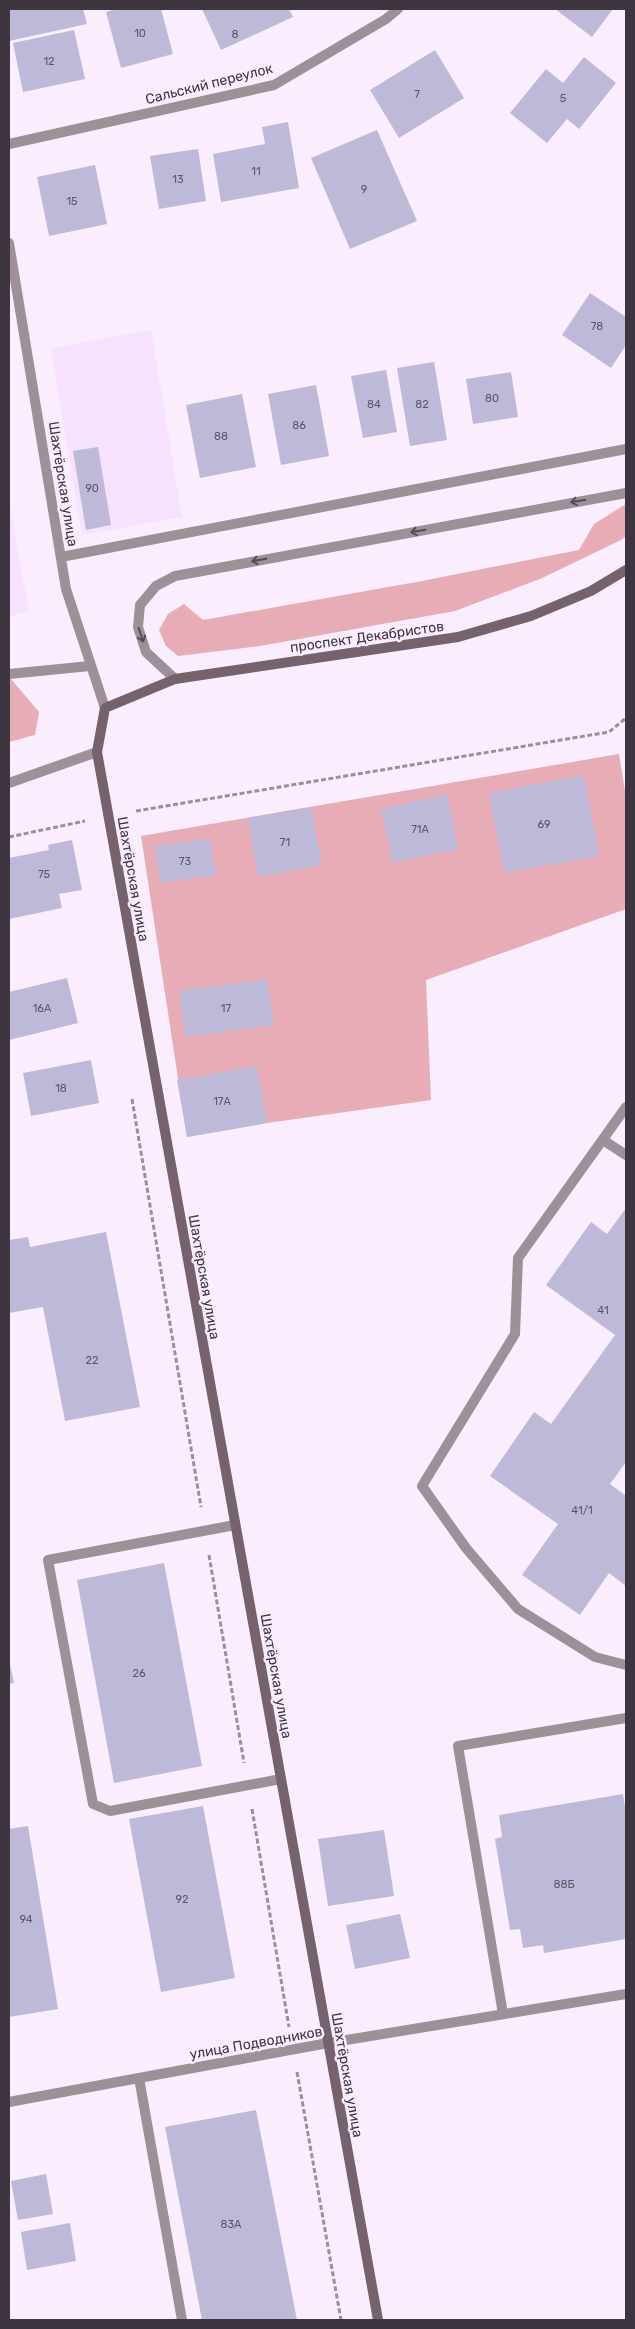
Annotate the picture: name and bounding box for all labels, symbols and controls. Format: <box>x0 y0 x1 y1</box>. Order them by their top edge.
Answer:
house number: 10 <box>134 27 146 40</box>
house number: 8 <box>232 28 239 41</box>
house number: 12 <box>43 55 55 68</box>
street label: Сальский переулок <box>143 60 275 108</box>
house number: 7 <box>414 88 420 101</box>
house number: 5 <box>560 92 567 105</box>
house number: 11 <box>251 165 261 178</box>
house number: 13 <box>172 173 184 186</box>
house number: 9 <box>361 183 367 196</box>
house number: 15 <box>66 195 78 208</box>
house number: 78 <box>591 320 603 333</box>
house number: 80 <box>485 392 499 405</box>
house number: 84 <box>367 398 381 411</box>
house number: 82 <box>415 398 429 411</box>
house number: 86 <box>292 419 306 432</box>
street label: Шахтёрская улица <box>45 420 81 548</box>
house number: 88 <box>214 430 228 443</box>
house number: 90 <box>85 482 99 495</box>
one-way arrow <box>571 497 587 507</box>
one-way arrow <box>411 526 427 536</box>
one-way arrow <box>251 556 267 566</box>
street label: проспект Декабристов <box>289 618 445 656</box>
one-way arrow <box>137 627 146 643</box>
street label: Шахтёрская улица <box>114 815 152 943</box>
house number: 69 <box>537 818 551 831</box>
house number: 71А <box>411 823 429 836</box>
house number: 71 <box>280 836 290 849</box>
house number: 73 <box>179 855 192 868</box>
house number: 75 <box>38 868 51 881</box>
house number: 16А <box>33 1002 52 1015</box>
house number: 17 <box>221 1002 232 1015</box>
house number: 18 <box>55 1082 67 1095</box>
house number: 17А <box>213 1095 231 1108</box>
street label: Шахтёрская улица <box>185 1213 223 1341</box>
house number: 41 <box>597 1304 609 1317</box>
house number: 22 <box>86 1354 98 1367</box>
house number: 41/1 <box>571 1504 593 1517</box>
street label: Шахтёрская улица <box>257 1612 295 1740</box>
house number: 26 <box>132 1667 146 1680</box>
house number: 88Б <box>553 1878 575 1891</box>
house number: 92 <box>176 1893 188 1906</box>
house number: 94 <box>19 1913 33 1926</box>
street label: Шахтёрская улица <box>328 2011 366 2139</box>
street label: улица Подводников <box>188 2023 324 2063</box>
house number: 83А <box>221 2218 242 2231</box>

